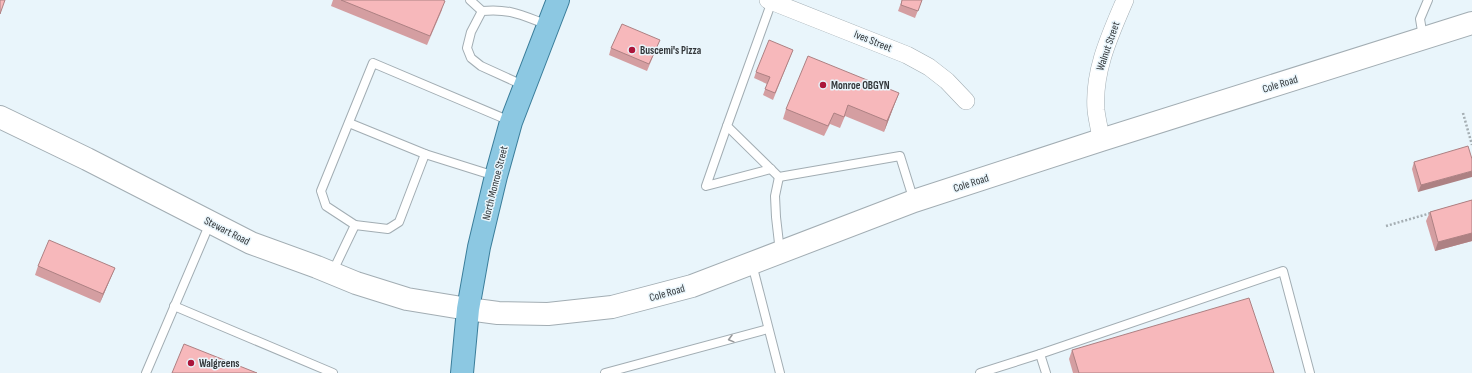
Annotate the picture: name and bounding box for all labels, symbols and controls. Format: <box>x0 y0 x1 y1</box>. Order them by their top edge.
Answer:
street label: Walnut Street <box>1094 19 1123 72</box>
street label: Ives Street <box>852 28 894 55</box>
place label: Buscemi's Pizza <box>640 44 702 57</box>
marker: Buscemi's Pizza <box>627 45 637 55</box>
street label: Cole Road <box>1261 72 1300 96</box>
place label: Monroe OBGYN <box>831 79 890 92</box>
marker: Monroe OBGYN <box>818 80 828 90</box>
street label: North Monroe Street <box>479 144 511 221</box>
street label: Cole Road <box>952 171 991 195</box>
street label: Stewart Road <box>202 214 252 248</box>
street label: Cole Road <box>648 282 687 304</box>
one-way arrow <box>728 334 735 343</box>
place label: Walgreens <box>199 357 240 370</box>
marker: Walgreens <box>186 358 196 368</box>

